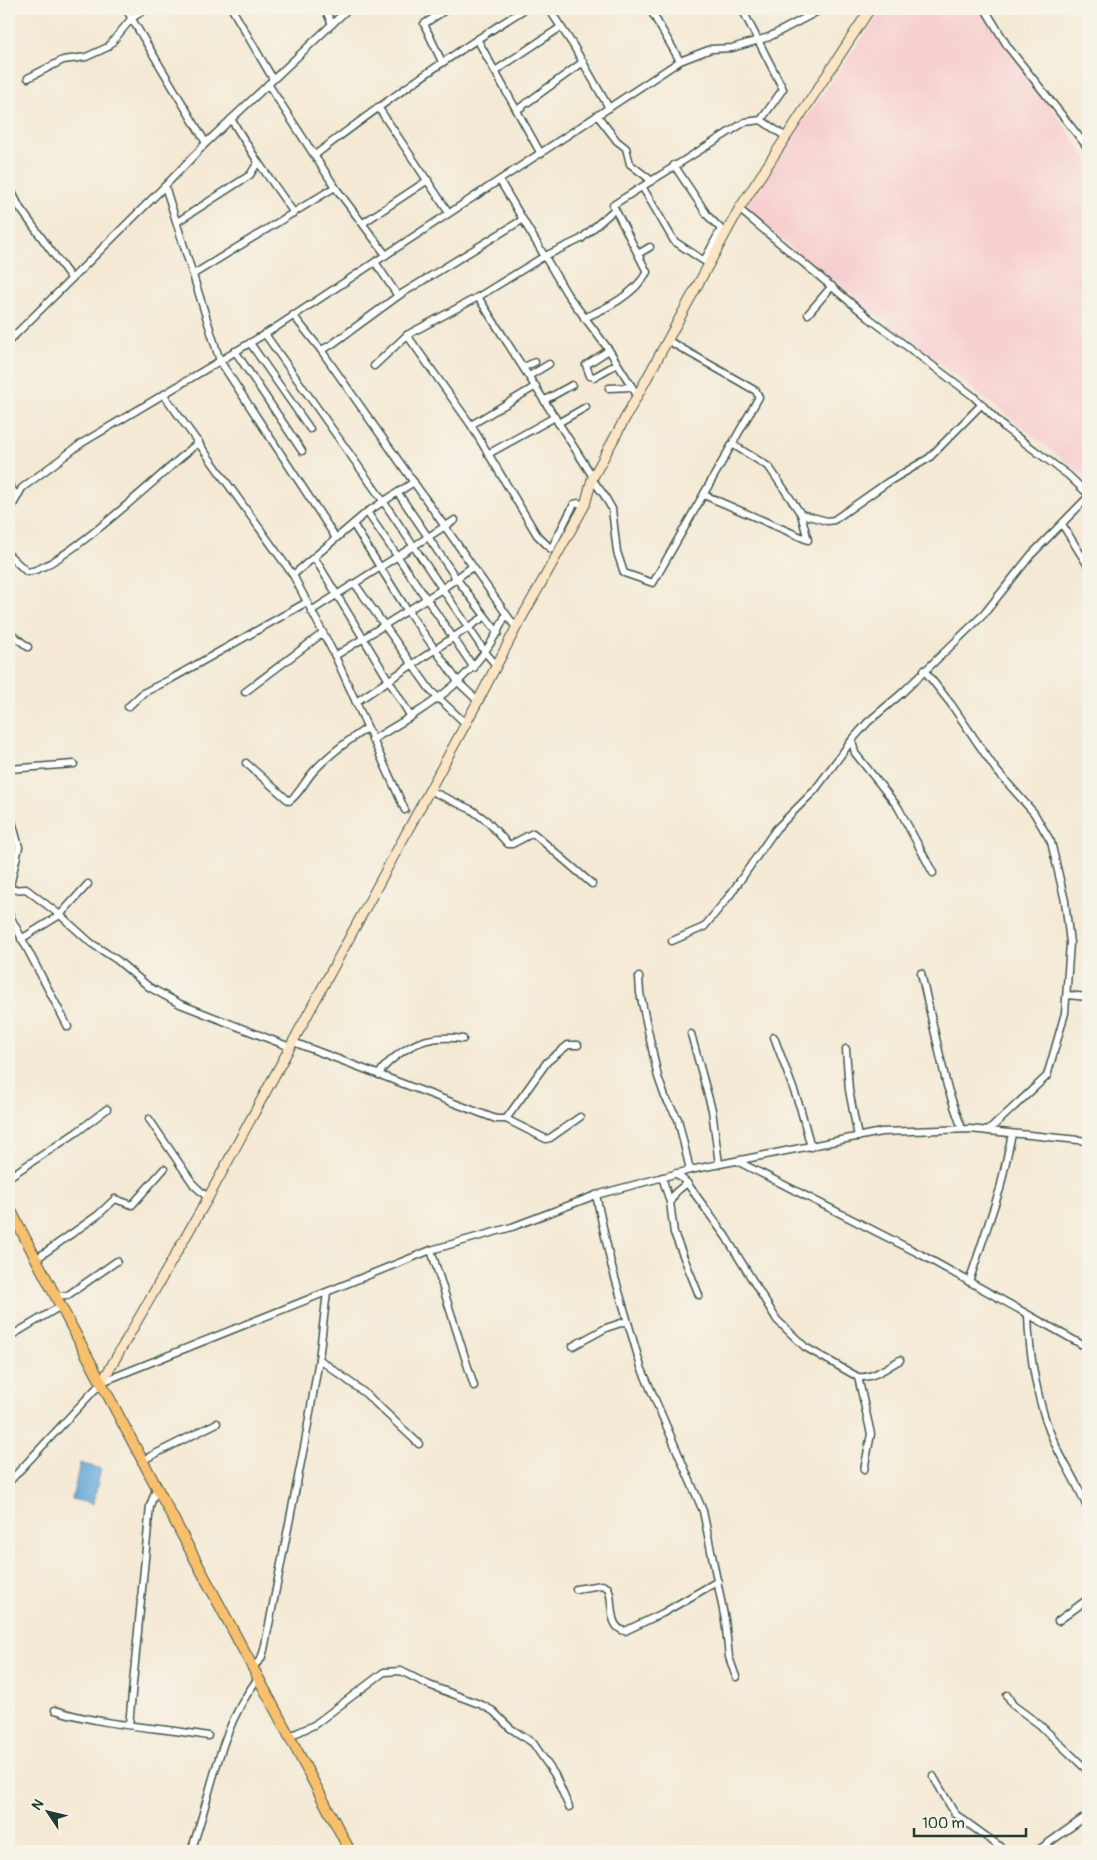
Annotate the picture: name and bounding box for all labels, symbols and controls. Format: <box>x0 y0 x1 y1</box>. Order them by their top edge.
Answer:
north arrow <box>22 1788 72 1838</box>
text: N <box>28 1796 47 1814</box>
scale bar <box>914 1805 1027 1837</box>
text: 100 m <box>922 1814 965 1833</box>

